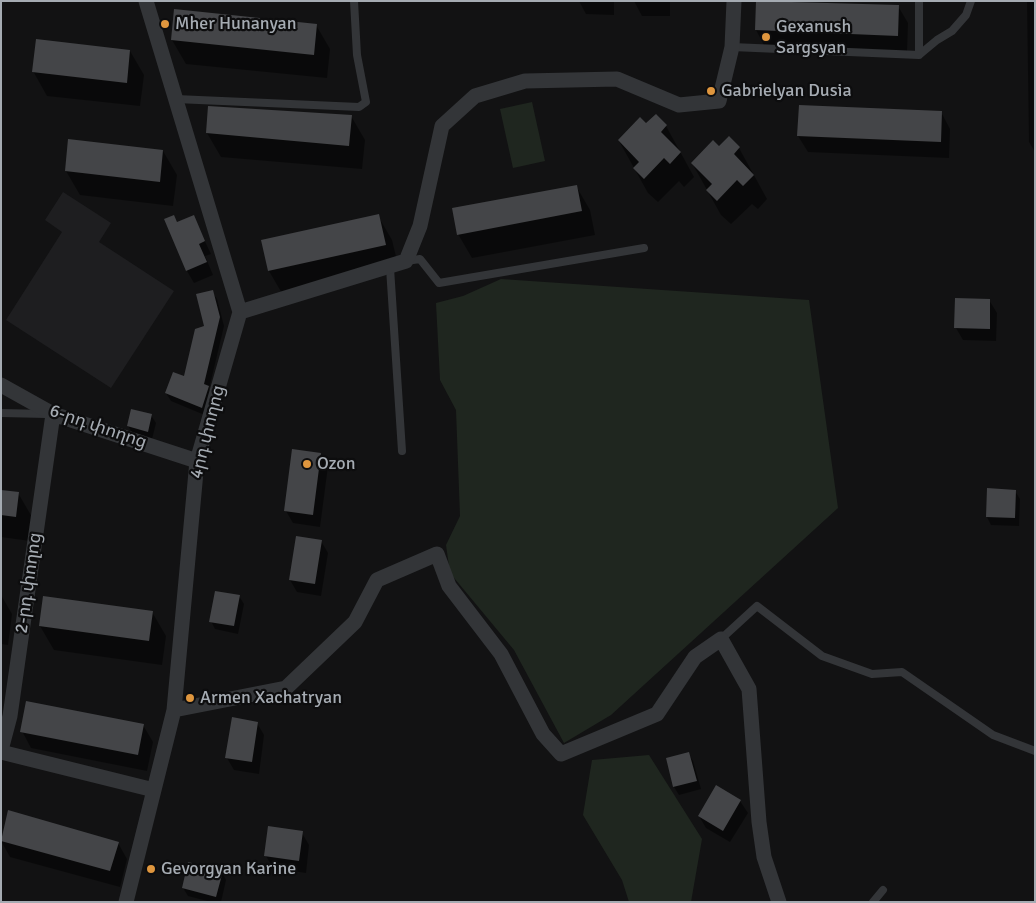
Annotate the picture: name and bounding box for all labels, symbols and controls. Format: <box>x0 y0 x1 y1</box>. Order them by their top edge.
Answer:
place label: Mher Hunanyan <box>175 13 297 35</box>
place label: Gexanush Sargsyan <box>776 16 851 58</box>
marker: Mher Hunanyan <box>159 18 171 30</box>
marker: Gexanush Sargsyan <box>760 31 772 43</box>
place label: Gabrielyan Dusia <box>721 80 852 102</box>
marker: Gabrielyan Dusia <box>705 85 717 97</box>
street label: 4րդ փողոց <box>186 383 230 481</box>
street label: 6-րդ փողոց <box>46 400 150 454</box>
place label: Ozon <box>317 453 356 475</box>
marker: Ozon <box>301 458 313 470</box>
street label: 2-րդ փողոց <box>11 531 47 635</box>
place label: Armen Xachatryan <box>200 687 342 709</box>
marker: Armen Xachatryan <box>184 692 196 704</box>
place label: Gevorgyan Karine <box>161 858 296 880</box>
marker: Gevorgyan Karine <box>145 863 157 875</box>

